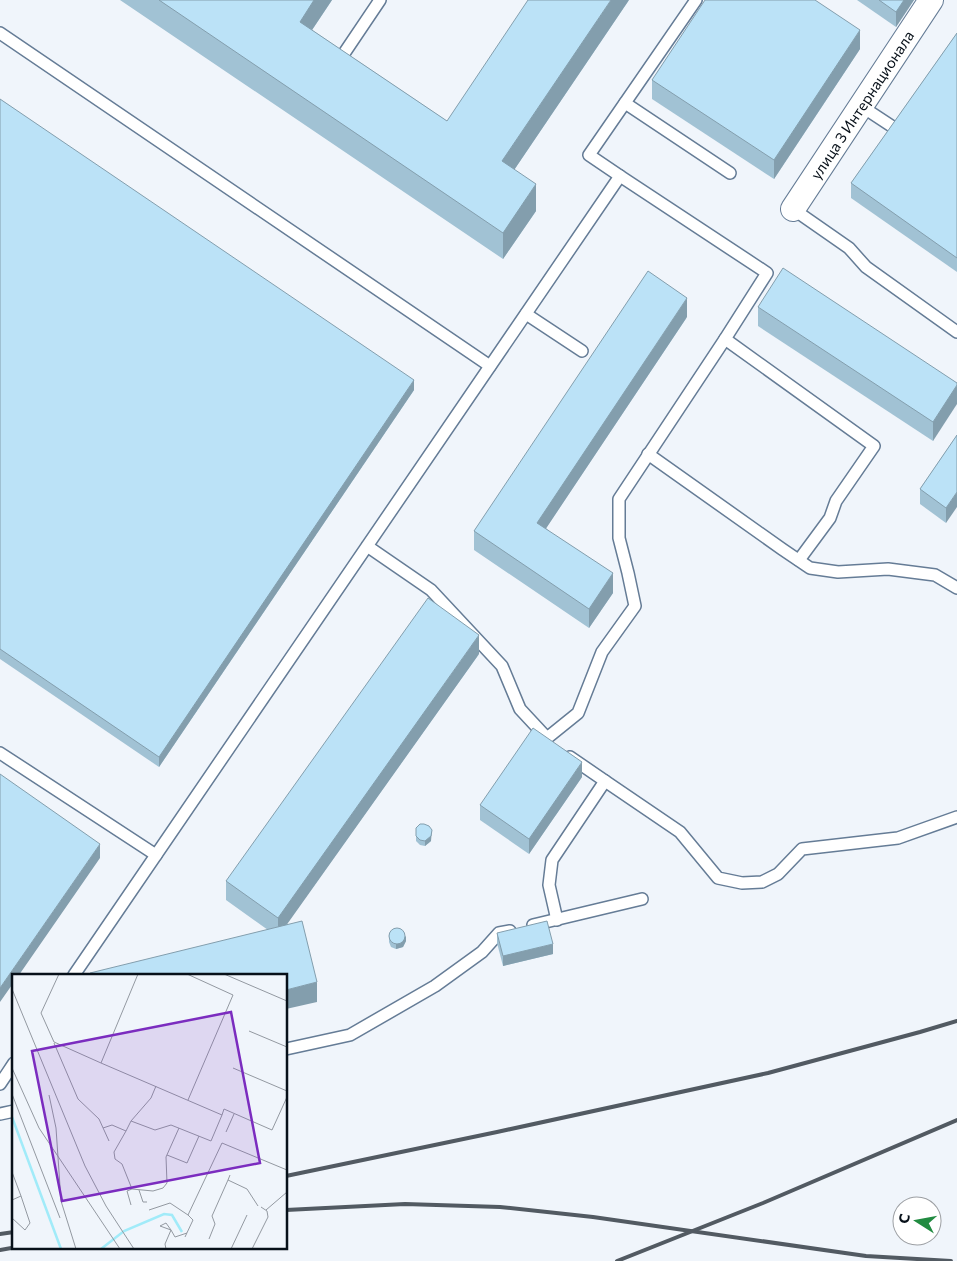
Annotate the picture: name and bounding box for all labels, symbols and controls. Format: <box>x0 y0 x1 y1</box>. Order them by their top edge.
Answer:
street label: улица 3 Интернационала <box>806 27 917 182</box>
inset map <box>12 974 288 1248</box>
north arrow <box>892 1196 942 1246</box>
text: С <box>894 1212 913 1225</box>

